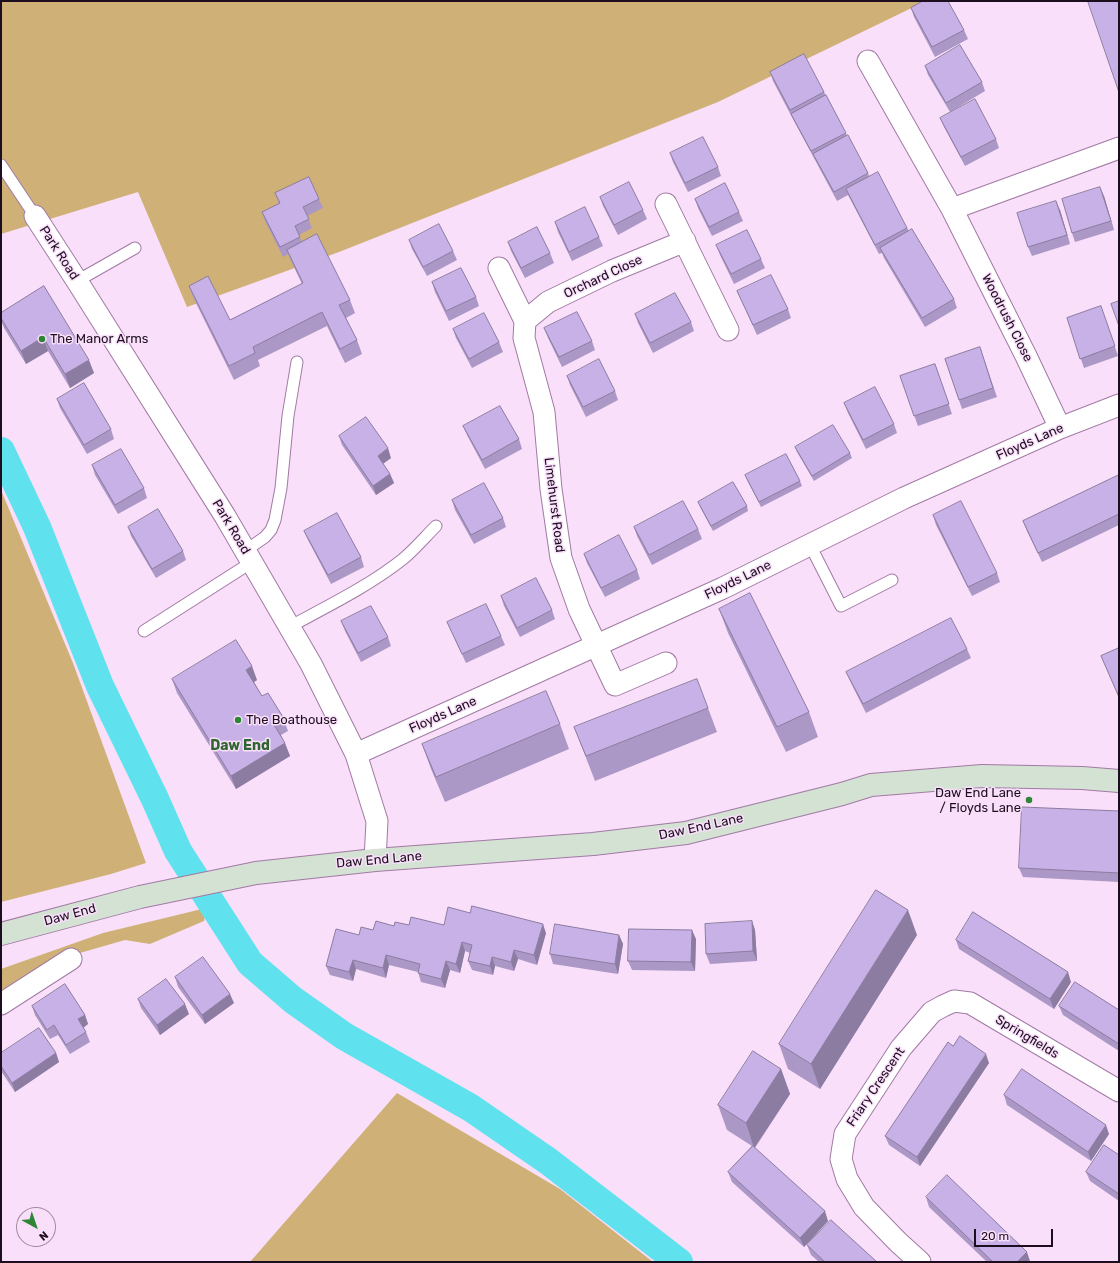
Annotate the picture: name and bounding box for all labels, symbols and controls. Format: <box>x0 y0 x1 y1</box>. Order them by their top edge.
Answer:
street label: Park Road <box>36 223 82 283</box>
street label: Orchard Close <box>561 252 645 302</box>
street label: Woodrush Close <box>978 271 1036 365</box>
place label: The Manor Arms <box>50 331 148 347</box>
marker: The Manor Arms <box>37 334 47 344</box>
street label: Floyds Lane <box>994 420 1066 464</box>
street label: Limehurst Road <box>540 457 568 553</box>
street label: Park Road <box>209 497 253 557</box>
street label: Floyds Lane <box>702 557 774 603</box>
street label: Floyds Lane <box>407 693 479 737</box>
place label: The Boathouse <box>246 712 337 728</box>
marker: The Boathouse <box>233 715 243 725</box>
district label: Daw End <box>210 738 270 754</box>
place label: Daw End Lane / Floyds Lane <box>935 785 1021 816</box>
marker: Daw End Lane / Floyds Lane <box>1024 795 1034 805</box>
street label: Daw End Lane <box>657 810 745 844</box>
street label: Daw End Lane <box>335 848 423 872</box>
street label: Daw End <box>42 901 98 929</box>
street label: Springfields <box>992 1012 1062 1062</box>
street label: Friary Crescent <box>844 1044 908 1130</box>
north arrow <box>16 1207 56 1247</box>
scale bar <box>976 1221 1055 1247</box>
text: N <box>36 1228 51 1243</box>
text: 20 m <box>981 1229 1009 1243</box>

